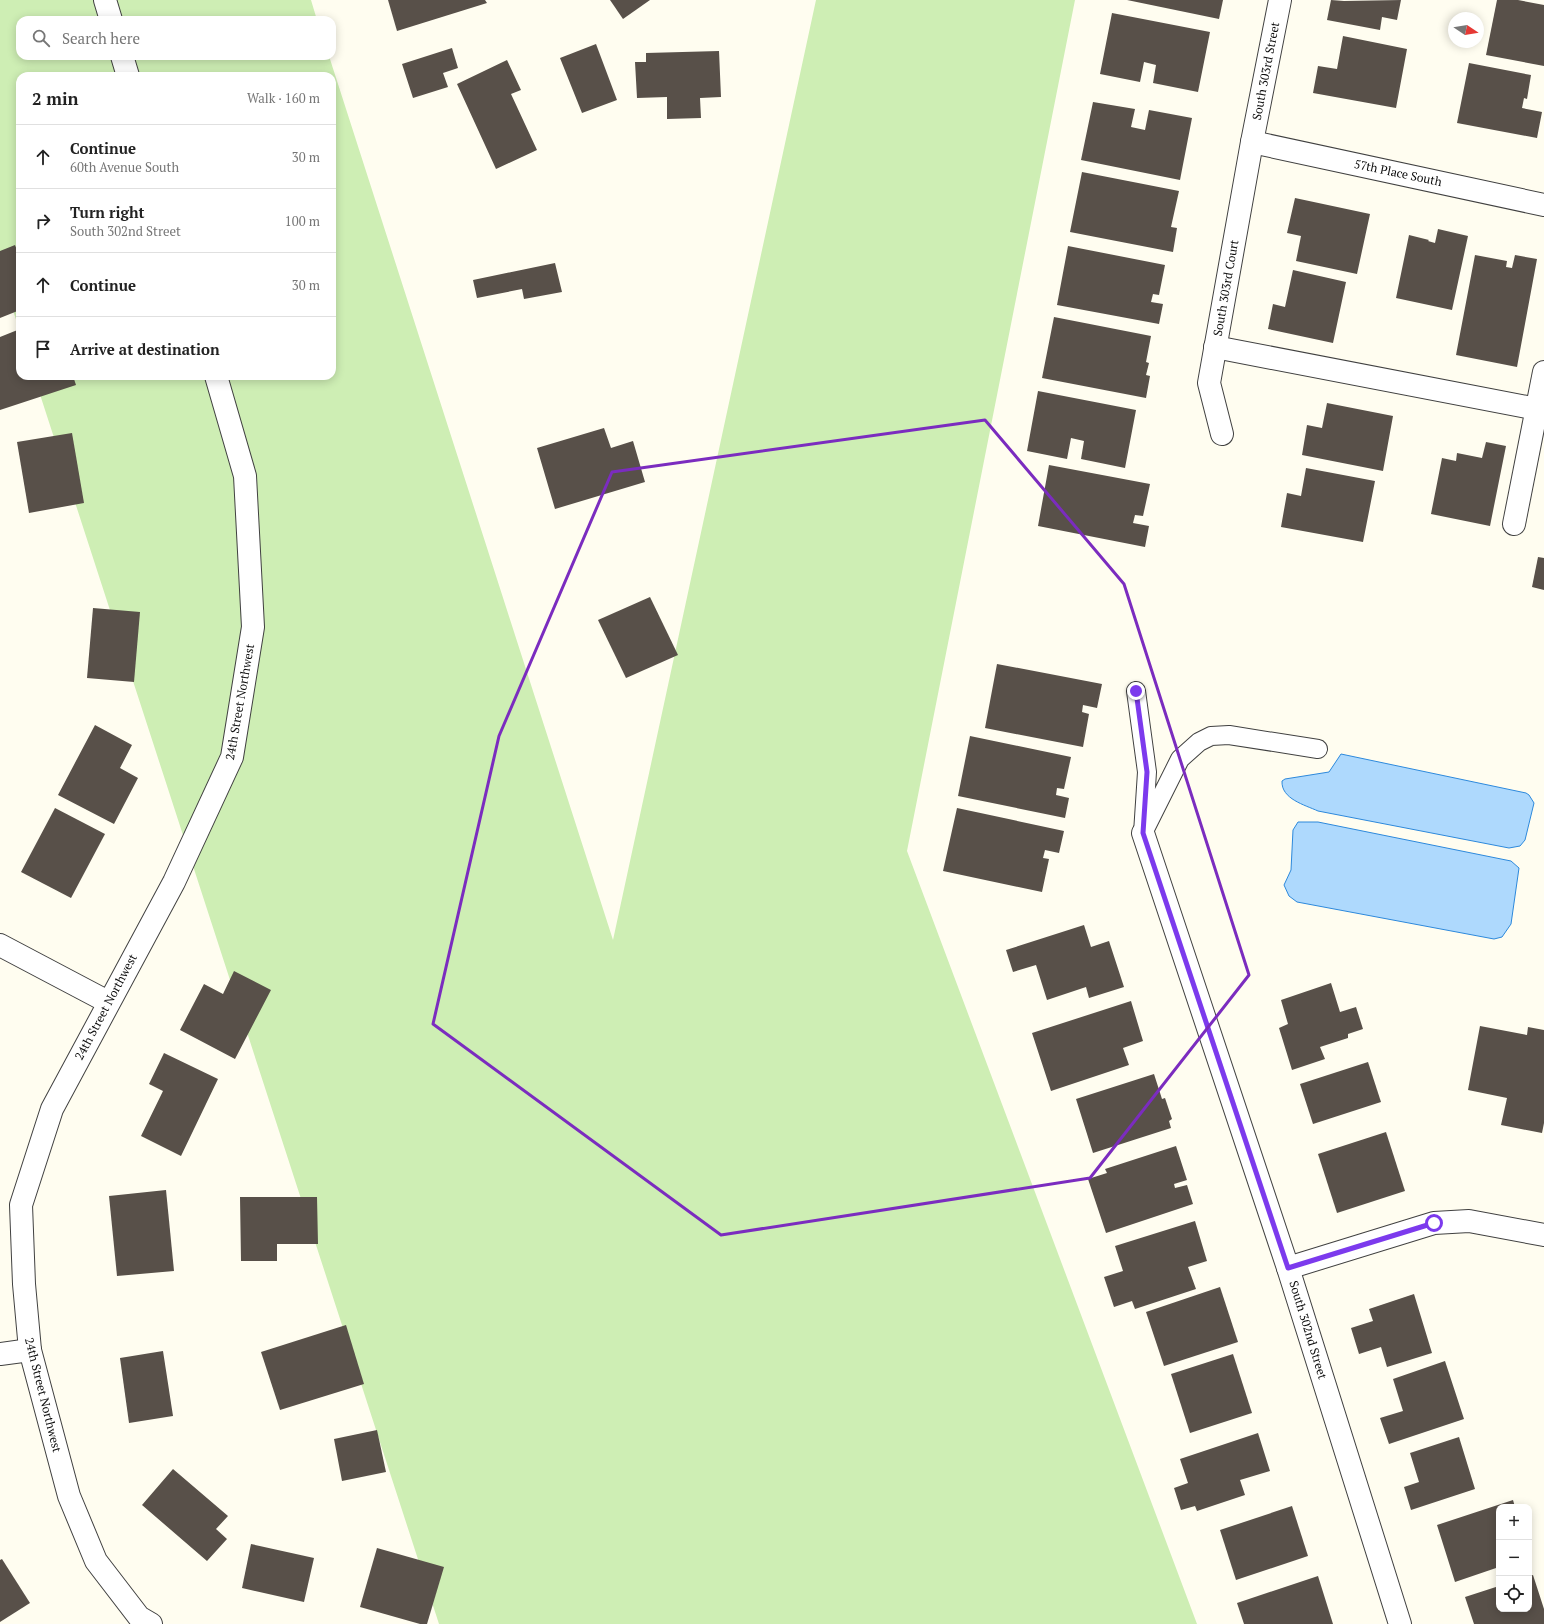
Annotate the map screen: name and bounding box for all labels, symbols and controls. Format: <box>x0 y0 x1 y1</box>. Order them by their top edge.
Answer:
north arrow <box>1448 12 1484 48</box>
search box <box>16 16 336 60</box>
street label: South 303rd Street <box>1249 20 1282 121</box>
icon: search <box>30 27 52 49</box>
text: Search here <box>62 28 140 48</box>
text: 2 min <box>32 87 79 110</box>
text: Walk · 160 m <box>247 89 320 107</box>
text: Continue <box>70 138 136 158</box>
icon: ahead <box>32 146 54 168</box>
text: 30 m <box>292 148 320 166</box>
street label: 57th Place South <box>1353 156 1443 189</box>
text: 60th Avenue South <box>70 158 179 176</box>
text: Turn right <box>70 202 145 222</box>
icon: right <box>32 210 54 232</box>
text: 100 m <box>285 212 320 230</box>
text: South 302nd Street <box>70 222 181 240</box>
street label: South 303rd Court <box>1210 238 1241 337</box>
icon: ahead <box>32 274 54 296</box>
text: Continue <box>70 275 136 295</box>
text: 30 m <box>292 276 320 294</box>
icon: arrive <box>32 338 54 360</box>
text: Arrive at destination <box>70 339 220 359</box>
street label: 24th Street Northwest <box>222 642 257 761</box>
route end <box>1127 682 1145 700</box>
street label: 24th Street Northwest <box>71 951 140 1062</box>
route start <box>1425 1214 1443 1232</box>
street label: South 302nd Street <box>1286 1279 1331 1381</box>
street label: 24th Street Northwest <box>22 1336 65 1454</box>
map controls <box>1496 1504 1532 1612</box>
button: + <box>1496 1504 1532 1540</box>
button: − <box>1496 1540 1532 1576</box>
button: locate <box>1496 1576 1532 1612</box>

